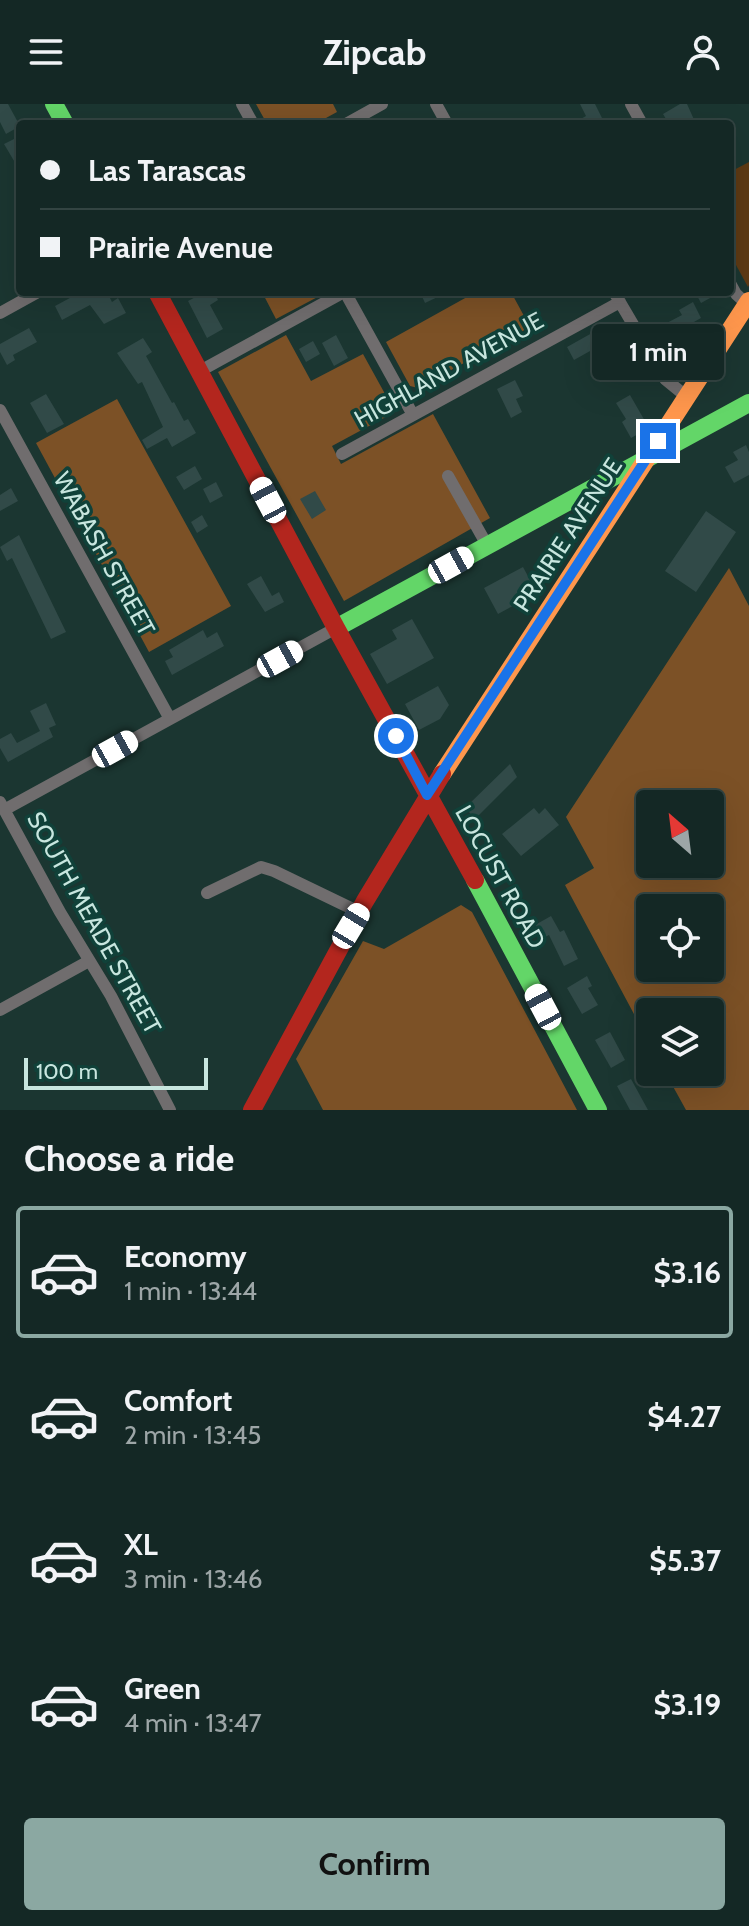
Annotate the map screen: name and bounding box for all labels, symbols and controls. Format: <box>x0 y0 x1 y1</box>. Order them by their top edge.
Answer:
icon: menu <box>24 30 68 74</box>
text: Zipcab <box>323 30 426 74</box>
icon: person <box>681 30 725 74</box>
text: Las Tarascas <box>88 152 246 189</box>
text: Prairie Avenue <box>88 229 273 266</box>
street label: HIGHLAND AVENUE <box>349 306 548 434</box>
callout: 1 min <box>592 325 724 381</box>
text: 1 min <box>629 336 687 368</box>
route end <box>640 423 676 459</box>
street label: PRAIRIE AVENUE <box>507 452 628 617</box>
street label: WABASH STREET <box>47 467 162 641</box>
car <box>246 473 290 527</box>
car <box>424 543 478 587</box>
car <box>253 637 307 681</box>
route start <box>378 718 414 754</box>
car <box>88 727 142 771</box>
north arrow <box>636 790 724 878</box>
map controls <box>636 790 724 1086</box>
street label: LOCUST ROAD <box>449 800 552 953</box>
street label: SOUTH MEADE STREET <box>21 807 168 1039</box>
button: locate <box>636 894 724 982</box>
car <box>328 899 374 953</box>
car <box>521 980 565 1034</box>
button: layers <box>636 998 724 1086</box>
scale bar <box>24 1054 208 1090</box>
text: 100 m <box>36 1058 98 1085</box>
text: Choose a ride <box>24 1136 234 1180</box>
icon: car <box>28 1236 100 1308</box>
text: Economy <box>124 1238 247 1275</box>
text: $3.16 <box>653 1254 721 1291</box>
text: 1 min · 13:44 <box>124 1275 257 1307</box>
icon: car <box>28 1380 100 1452</box>
text: Comfort <box>124 1382 232 1419</box>
text: $4.27 <box>647 1398 721 1435</box>
text: 2 min · 13:45 <box>124 1419 261 1451</box>
icon: car <box>28 1524 100 1596</box>
text: XL <box>124 1526 158 1563</box>
text: $5.37 <box>649 1542 721 1579</box>
text: 3 min · 13:46 <box>124 1563 262 1595</box>
icon: car <box>28 1668 100 1740</box>
text: Green <box>124 1670 201 1707</box>
text: $3.19 <box>653 1686 721 1723</box>
text: 4 min · 13:47 <box>124 1707 262 1739</box>
button: Confirm <box>24 1818 725 1910</box>

